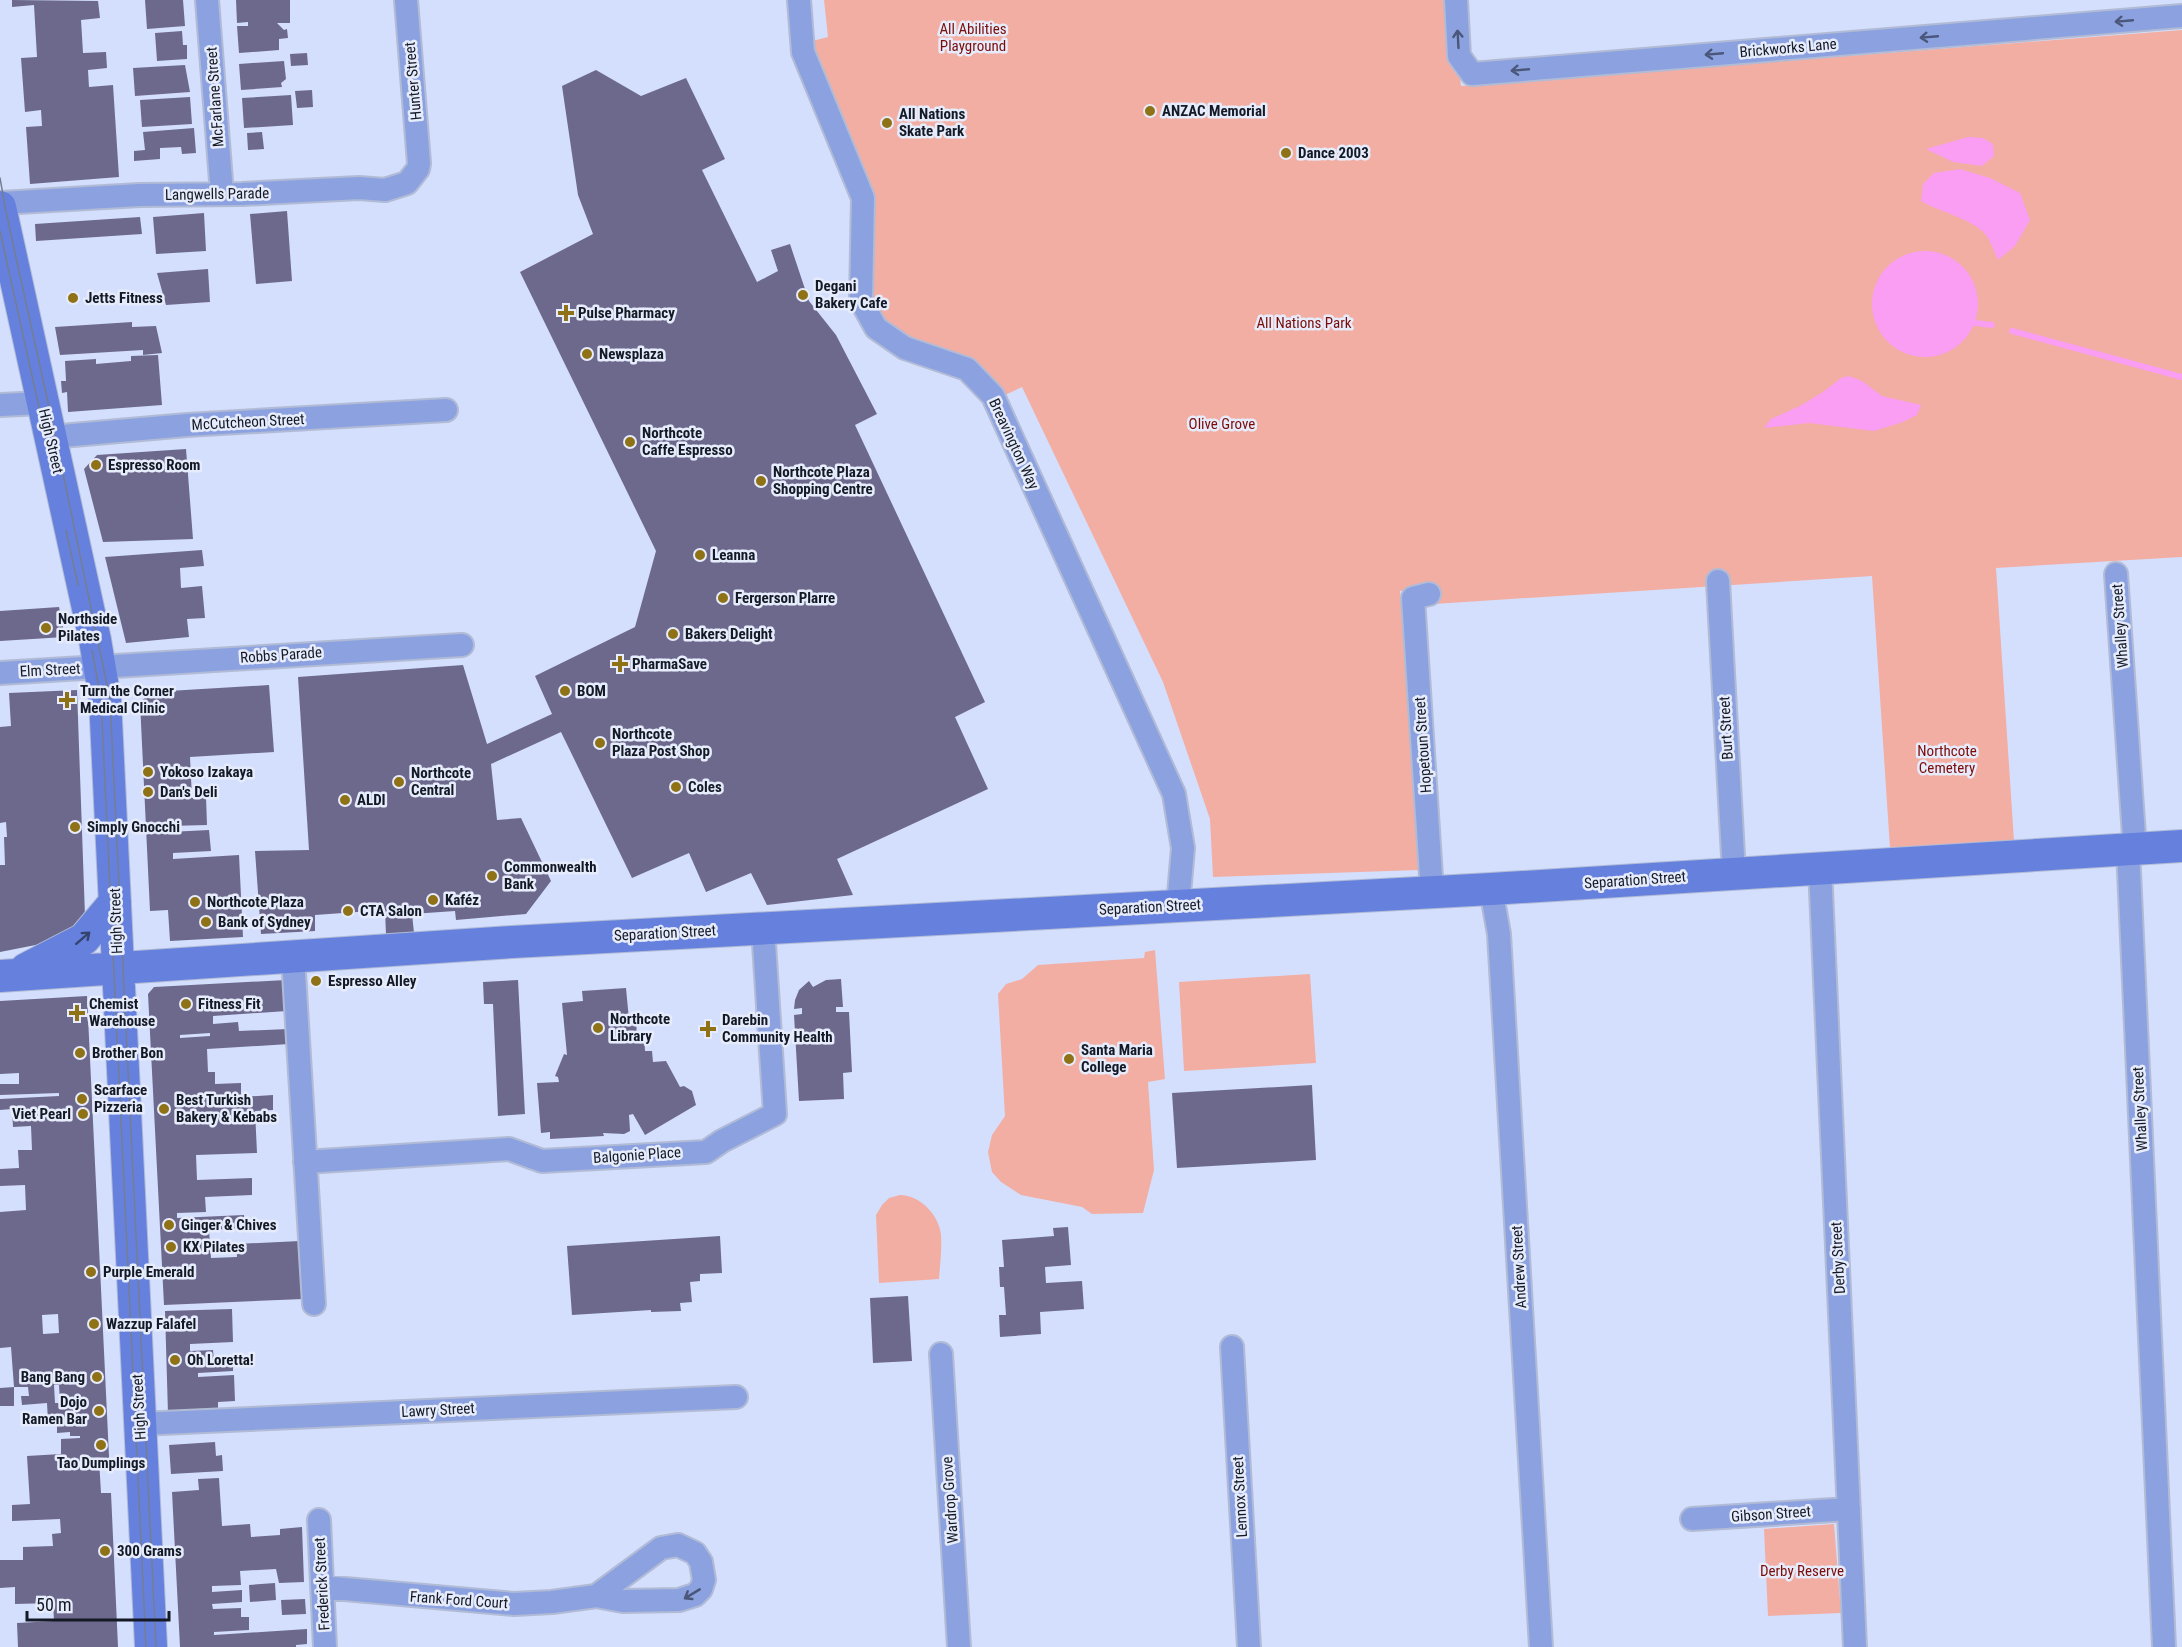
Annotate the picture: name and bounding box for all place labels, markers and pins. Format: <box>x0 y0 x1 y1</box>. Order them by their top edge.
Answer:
place label: ANZAC Memorial <box>1162 102 1266 120</box>
marker: ANZAC Memorial <box>1143 104 1157 118</box>
place label: All Nations Skate Park <box>899 105 965 140</box>
marker: All Nations Skate Park <box>880 116 894 130</box>
place label: Dance 2003 <box>1298 144 1369 162</box>
marker: Dance 2003 <box>1279 146 1293 160</box>
place label: Degani Bakery Cafe <box>815 277 887 312</box>
marker: Degani Bakery Cafe <box>796 288 810 302</box>
place label: Jetts Fitness <box>85 289 163 307</box>
marker: Jetts Fitness <box>66 291 80 305</box>
place label: Pulse Pharmacy <box>578 304 675 322</box>
marker: Pulse Pharmacy <box>559 306 573 320</box>
place label: Newsplaza <box>599 345 664 363</box>
marker: Newsplaza <box>580 347 594 361</box>
place label: Northcote Caffe Espresso <box>642 424 733 459</box>
marker: Northcote Caffe Espresso <box>623 435 637 449</box>
place label: Espresso Room <box>108 456 201 474</box>
marker: Espresso Room <box>89 458 103 472</box>
place label: Northcote Plaza Shopping Centre <box>773 463 873 498</box>
marker: Northcote Plaza Shopping Centre <box>754 474 768 488</box>
place label: Leanna <box>712 546 755 564</box>
marker: Leanna <box>693 548 707 562</box>
place label: Fergerson Plarre <box>735 589 835 607</box>
marker: Fergerson Plarre <box>716 591 730 605</box>
place label: Northside Pilates <box>58 610 117 645</box>
marker: Northside Pilates <box>39 621 53 635</box>
place label: Bakers Delight <box>685 625 773 643</box>
marker: Bakers Delight <box>666 627 680 641</box>
place label: PharmaSave <box>632 655 707 673</box>
marker: PharmaSave <box>613 657 627 671</box>
place label: Turn the Corner Medical Clinic <box>80 682 174 717</box>
place label: BOM <box>577 682 606 700</box>
marker: BOM <box>558 684 572 698</box>
marker: Turn the Corner Medical Clinic <box>58 691 76 709</box>
place label: Northcote Plaza Post Shop <box>612 725 710 760</box>
marker: Northcote Plaza Post Shop <box>593 736 607 750</box>
place label: Yokoso Izakaya <box>160 763 253 781</box>
place label: Northcote Central <box>411 764 471 799</box>
marker: Yokoso Izakaya <box>141 765 155 779</box>
marker: Northcote Central <box>392 775 406 789</box>
place label: Coles <box>688 778 722 796</box>
marker: Coles <box>669 780 683 794</box>
place label: Dan's Deli <box>160 783 218 801</box>
marker: Dan's Deli <box>141 785 155 799</box>
place label: ALDI <box>357 791 386 809</box>
marker: ALDI <box>338 793 352 807</box>
place label: Simply Gnocchi <box>87 818 180 836</box>
marker: Simply Gnocchi <box>68 820 82 834</box>
place label: Commonwealth Bank <box>504 858 597 893</box>
marker: Commonwealth Bank <box>485 869 499 883</box>
place label: Kaféz <box>445 891 479 909</box>
place label: Northcote Plaza <box>207 893 304 911</box>
marker: Kaféz <box>426 893 440 907</box>
marker: Northcote Plaza <box>188 895 202 909</box>
place label: CTA Salon <box>360 902 422 920</box>
marker: CTA Salon <box>341 904 355 918</box>
place label: Bank of Sydney <box>218 913 311 931</box>
marker: Bank of Sydney <box>199 915 213 929</box>
place label: Espresso Alley <box>328 972 417 990</box>
marker: Espresso Alley <box>309 974 323 988</box>
place label: Chemist Warehouse <box>89 995 155 1030</box>
place label: Fitness Fit <box>198 995 261 1013</box>
marker: Fitness Fit <box>179 997 193 1011</box>
marker: Chemist Warehouse <box>70 1006 84 1020</box>
place label: Northcote Library <box>610 1010 670 1045</box>
place label: Darebin Community Health <box>722 1011 833 1046</box>
marker: Darebin Community Health <box>699 1020 717 1038</box>
marker: Northcote Library <box>591 1021 605 1035</box>
place label: Santa Maria College <box>1081 1041 1153 1076</box>
place label: Brother Bon <box>92 1044 163 1062</box>
marker: Brother Bon <box>73 1046 87 1060</box>
marker: Santa Maria College <box>1062 1052 1076 1066</box>
place label: Scarface Pizzeria <box>94 1081 147 1116</box>
place label: Best Turkish Bakery & Kebabs <box>176 1091 277 1126</box>
marker: Scarface Pizzeria <box>75 1092 89 1106</box>
marker: Best Turkish Bakery & Kebabs <box>157 1102 171 1116</box>
place label: Viet Pearl <box>12 1105 71 1123</box>
marker: Viet Pearl <box>76 1107 90 1121</box>
place label: Ginger & Chives <box>181 1216 277 1234</box>
marker: Ginger & Chives <box>162 1218 176 1232</box>
place label: KX Pilates <box>183 1238 245 1256</box>
marker: KX Pilates <box>164 1240 178 1254</box>
place label: Purple Emerald <box>103 1263 194 1281</box>
marker: Purple Emerald <box>84 1265 98 1279</box>
place label: Wazzup Falafel <box>106 1315 196 1333</box>
marker: Wazzup Falafel <box>87 1317 101 1331</box>
place label: Oh Loretta! <box>187 1351 254 1369</box>
marker: Oh Loretta! <box>168 1353 182 1367</box>
place label: Bang Bang <box>21 1368 85 1386</box>
marker: Bang Bang <box>90 1370 104 1384</box>
place label: Dojo Ramen Bar <box>22 1393 87 1428</box>
marker: Dojo Ramen Bar <box>92 1404 106 1418</box>
marker: Tao Dumplings <box>94 1438 108 1452</box>
place label: Tao Dumplings <box>57 1454 145 1472</box>
place label: 300 Grams <box>117 1542 182 1560</box>
marker: 300 Grams <box>98 1544 112 1558</box>

